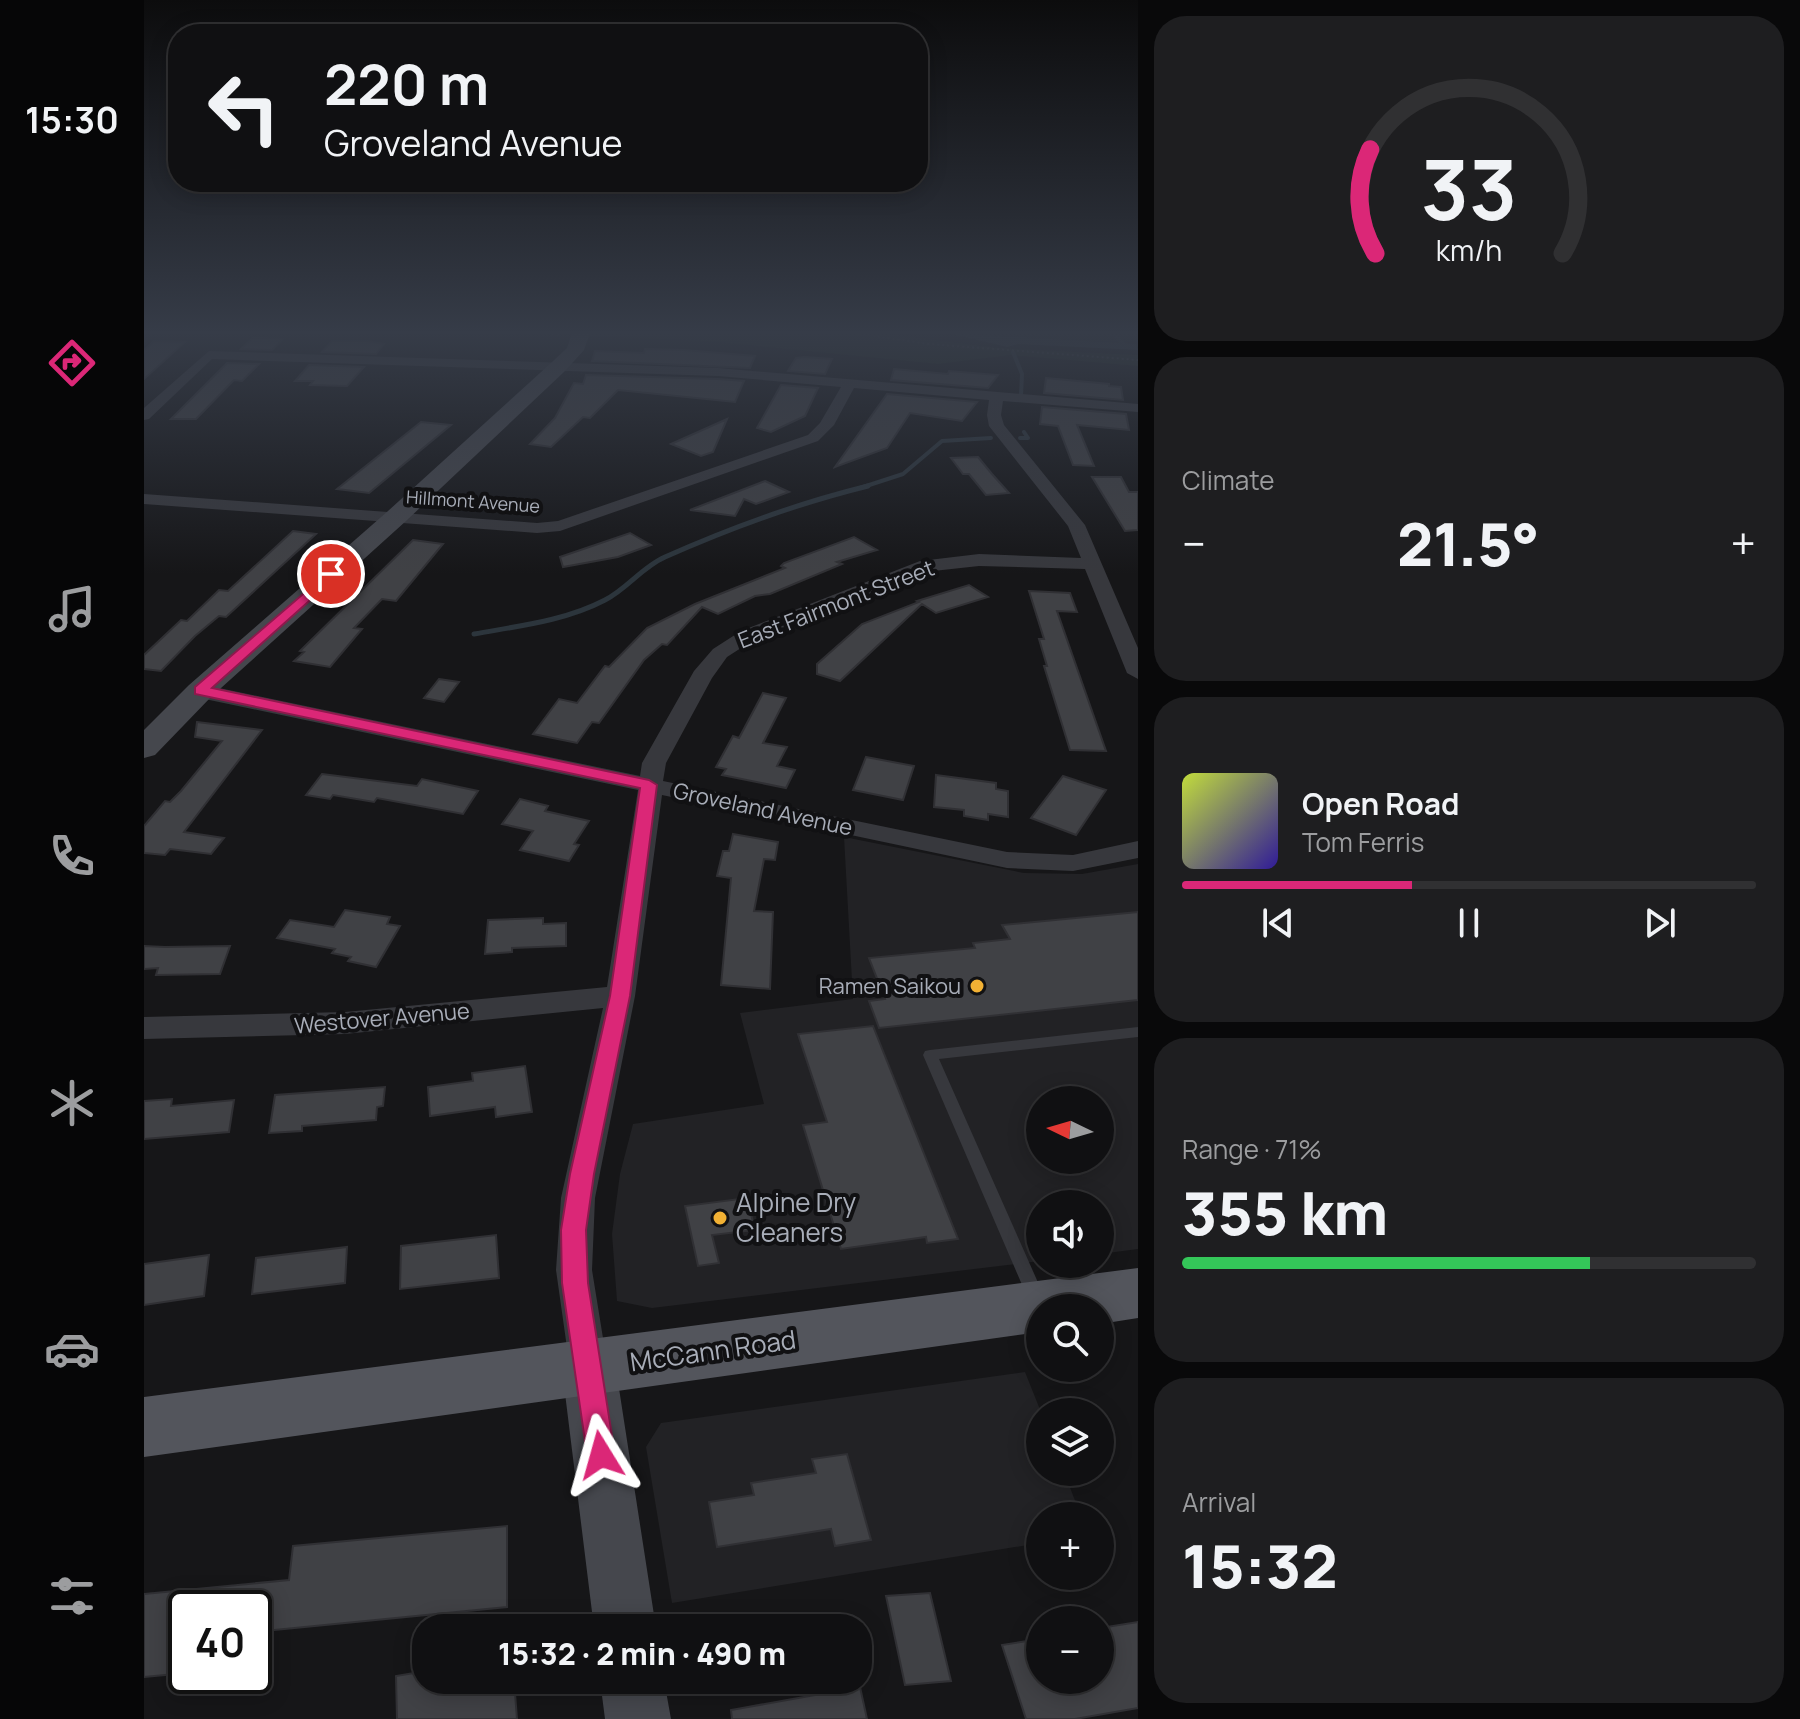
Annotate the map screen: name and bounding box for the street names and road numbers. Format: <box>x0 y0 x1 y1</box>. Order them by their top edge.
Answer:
street label: Hillmont Avenue <box>405 484 541 518</box>
street label: East Fairmont Street <box>734 553 939 655</box>
street label: Groveland Avenue <box>671 775 856 843</box>
street label: Westover Avenue <box>293 995 471 1041</box>
street label: McCann Road <box>628 1321 798 1379</box>

